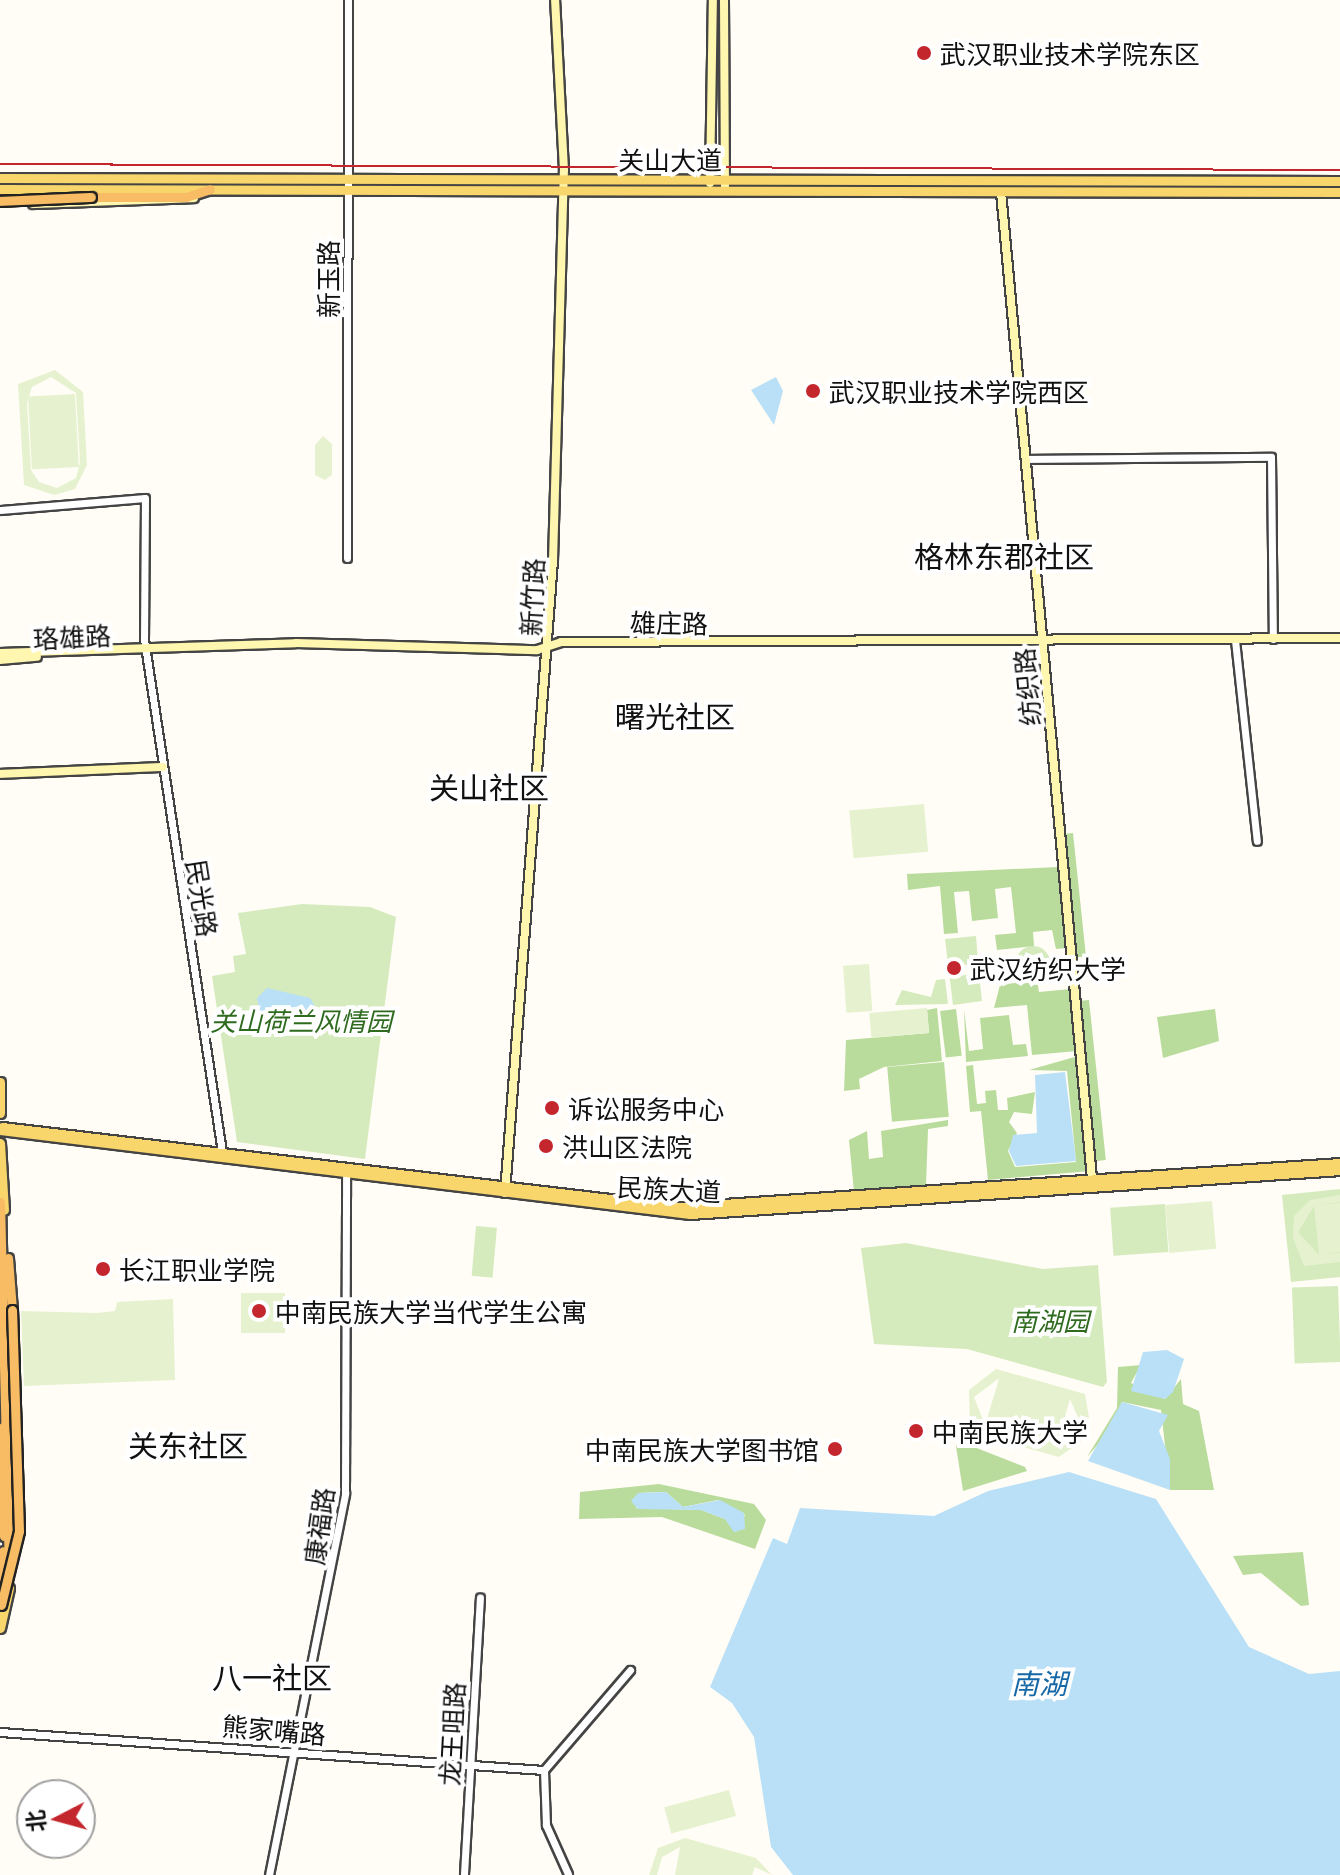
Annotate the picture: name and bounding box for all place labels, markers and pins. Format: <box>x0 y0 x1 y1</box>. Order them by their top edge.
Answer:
place label: 武汉职业技术学院东区 <box>940 37 1200 69</box>
marker: 武汉职业技术学院东区 <box>915 44 933 62</box>
place label: 武汉职业技术学院西区 <box>829 375 1089 407</box>
marker: 武汉职业技术学院西区 <box>804 382 822 400</box>
place label: 武汉纺织大学 <box>970 952 1126 984</box>
marker: 武汉纺织大学 <box>945 959 963 977</box>
place label: 诉讼服务中心 <box>568 1092 724 1124</box>
marker: 诉讼服务中心 <box>543 1099 561 1117</box>
place label: 洪山区法院 <box>562 1130 692 1162</box>
marker: 洪山区法院 <box>537 1137 555 1155</box>
place label: 长江职业学院 <box>119 1253 275 1285</box>
marker: 长江职业学院 <box>94 1260 112 1278</box>
place label: 中南民族大学当代学生公寓 <box>275 1295 587 1327</box>
marker: 中南民族大学当代学生公寓 <box>250 1302 268 1320</box>
place label: 中南民族大学 <box>932 1415 1088 1447</box>
marker: 中南民族大学 <box>907 1422 925 1440</box>
place label: 中南民族大学图书馆 <box>585 1433 819 1465</box>
marker: 中南民族大学图书馆 <box>826 1440 844 1458</box>

